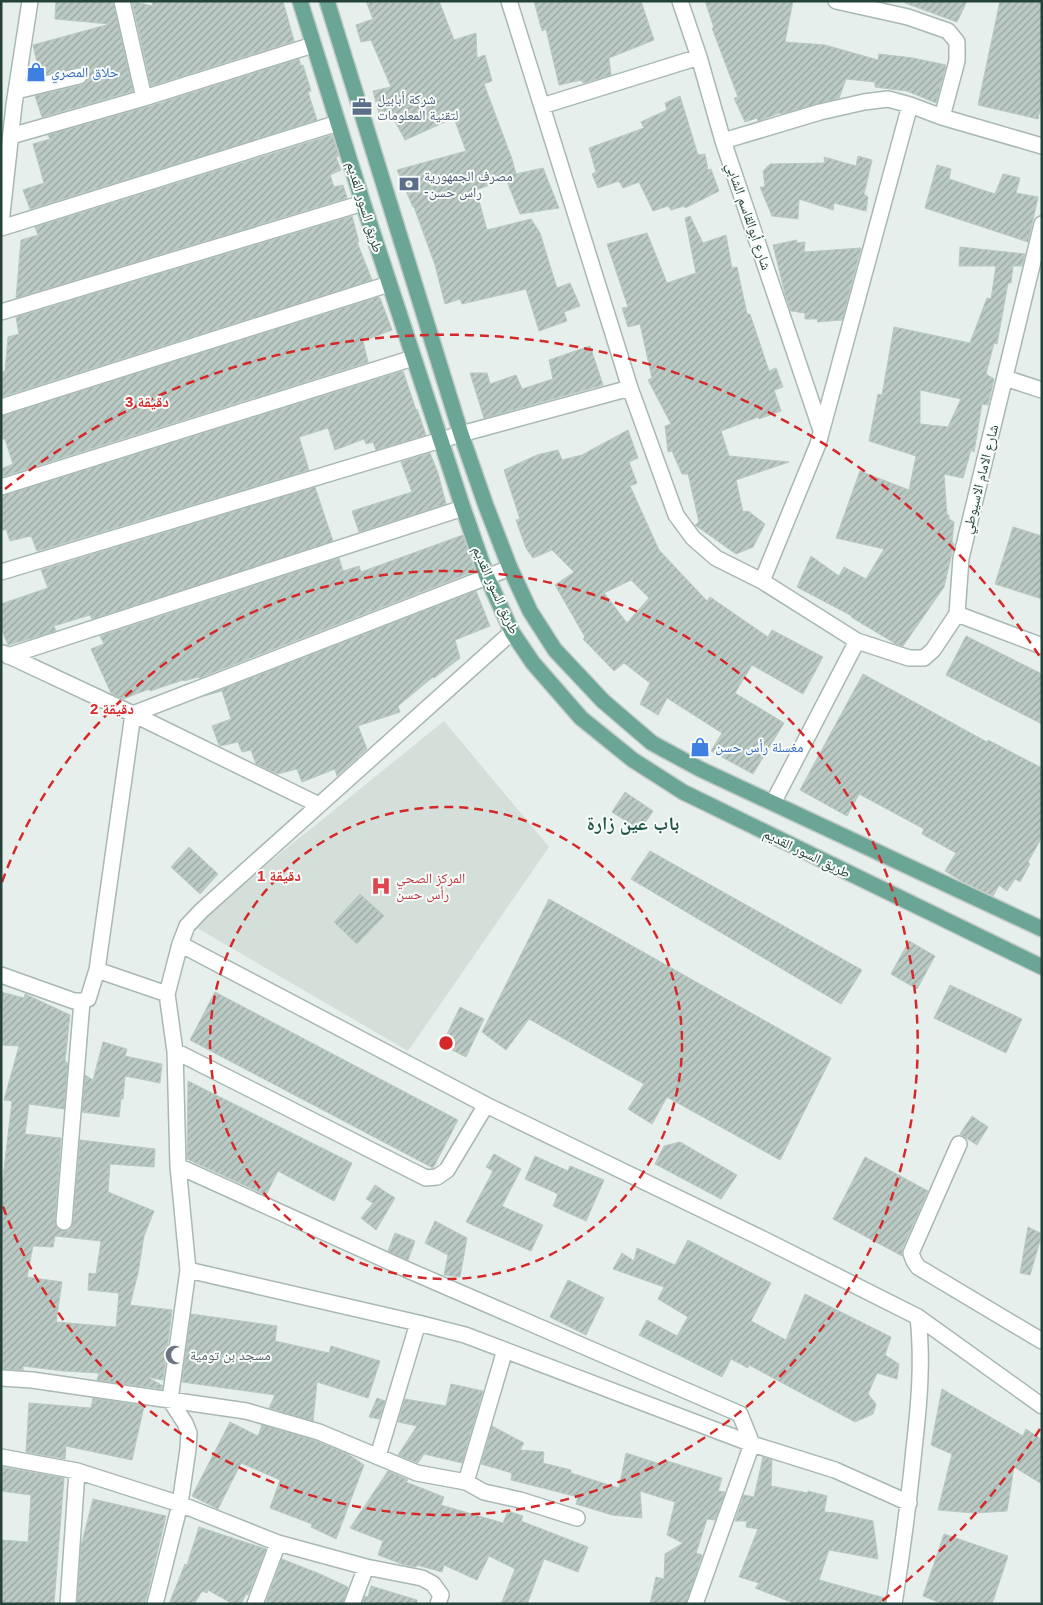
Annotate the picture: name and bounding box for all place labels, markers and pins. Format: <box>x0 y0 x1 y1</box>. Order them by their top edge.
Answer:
shop icon: حلاق المصري <box>25 61 47 83</box>
place label: حلاق المصري <box>51 64 119 84</box>
place label: شركة أبابيل لتقنية المعلومات <box>377 91 458 124</box>
office icon: شركة أبابيل لتقنية المعلومات <box>351 96 373 118</box>
place label: مصرف الجمهورية -راس حسن <box>424 168 513 201</box>
bank icon: مصرف الجمهورية -راس حسن <box>398 173 420 195</box>
shop icon: مغسلة رأس حسن <box>689 736 711 758</box>
place label: مغسلة رأس حسن <box>715 739 803 756</box>
place label: المركز الصحي رأس حسن <box>396 870 465 903</box>
hospital icon: المركز الصحي رأس حسن <box>370 875 392 897</box>
centre of rings <box>437 1034 455 1052</box>
mosque icon: مسجد بن تومية <box>164 1344 186 1366</box>
place label: مسجد بن تومية <box>190 1347 271 1364</box>

